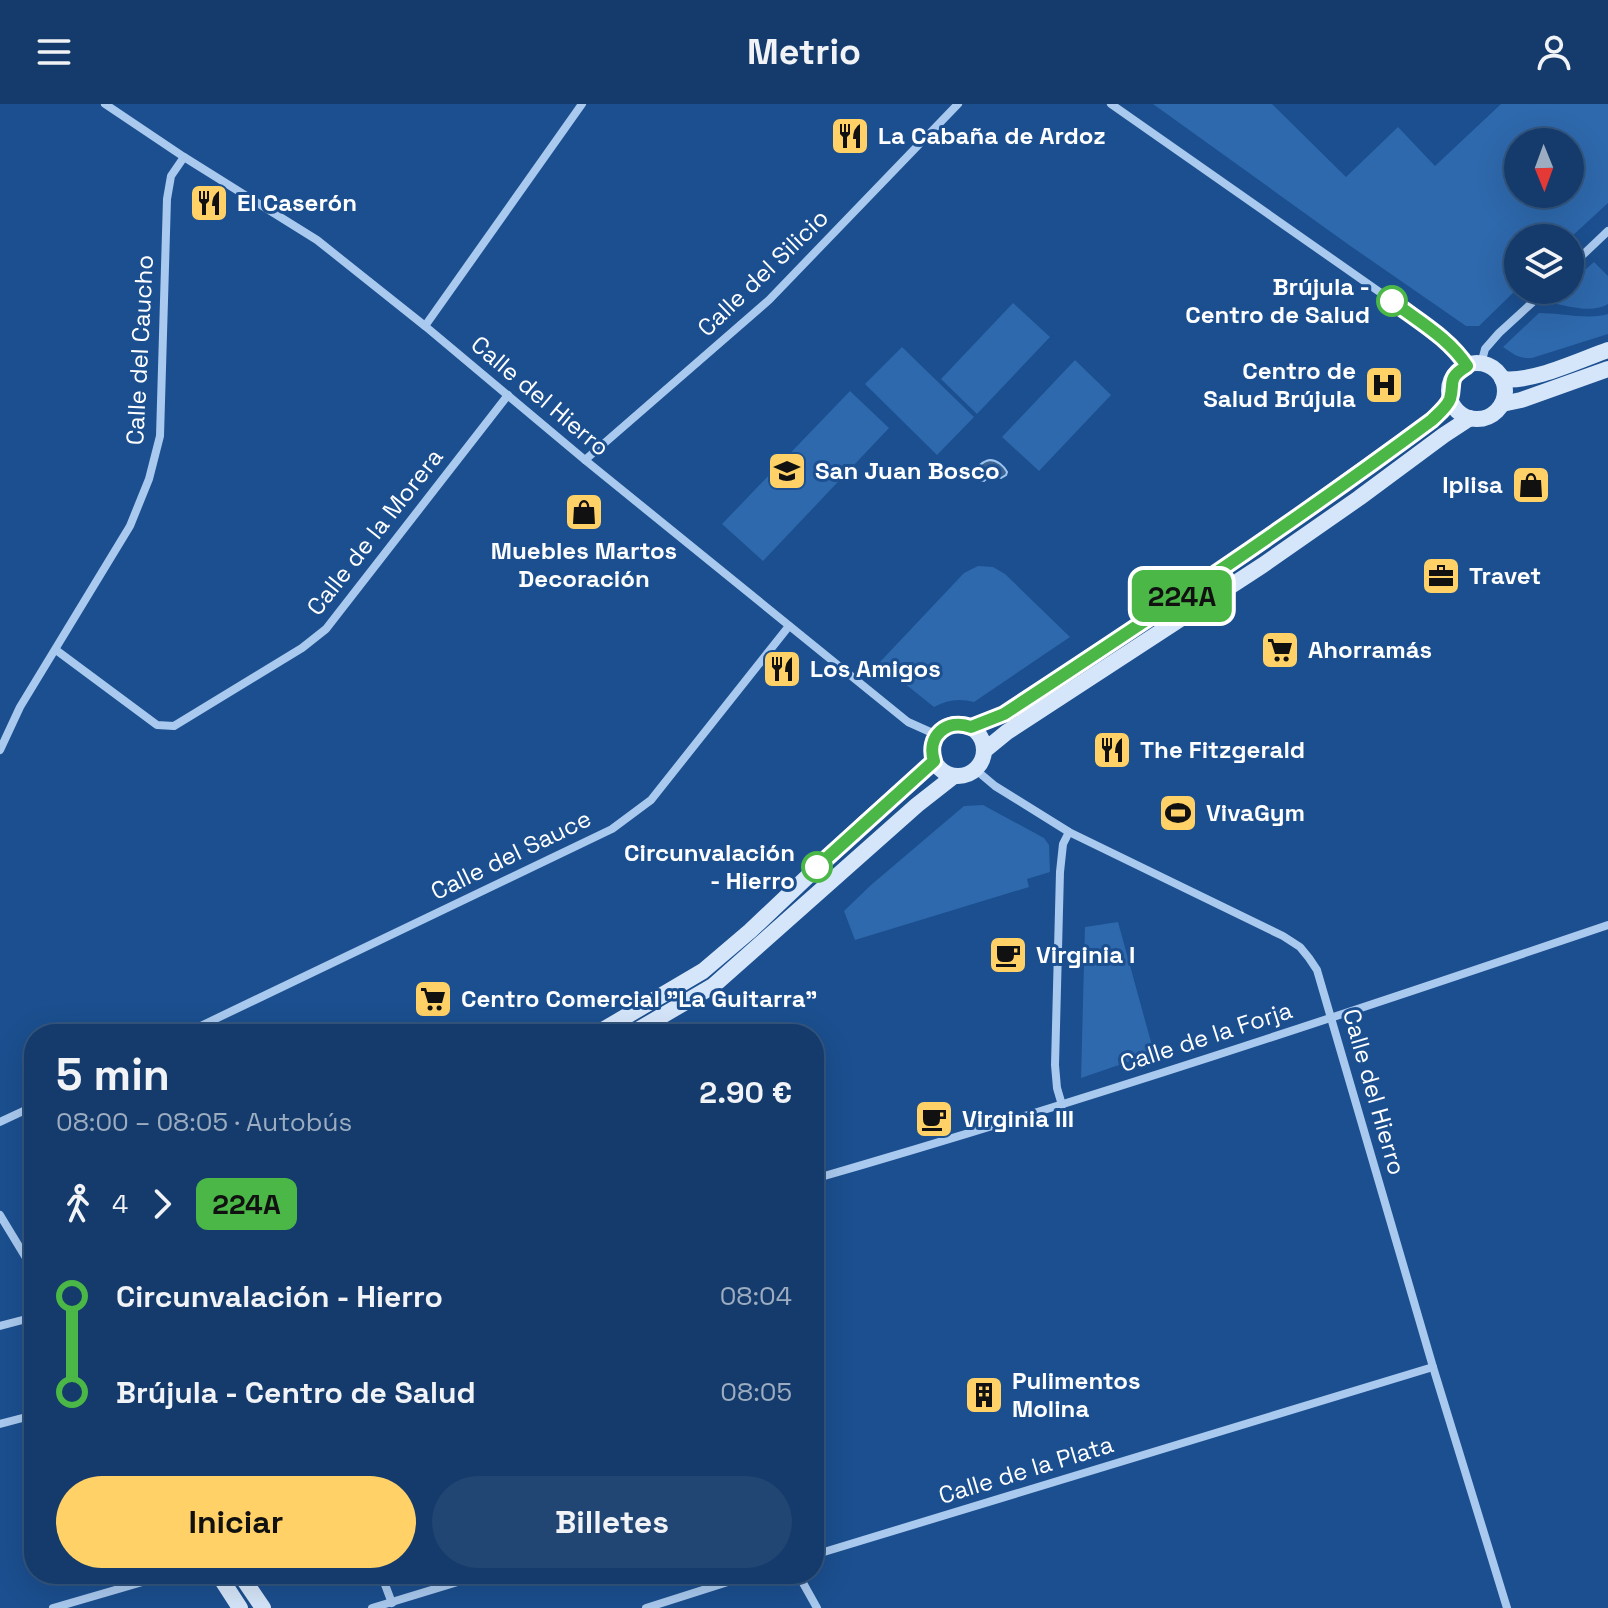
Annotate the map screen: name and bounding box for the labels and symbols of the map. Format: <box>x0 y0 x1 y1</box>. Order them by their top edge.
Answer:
restaurant icon: La Cabaña de Ardoz <box>829 115 871 157</box>
place label: La Cabaña de Ardoz <box>878 120 1106 151</box>
north arrow <box>1504 128 1584 208</box>
restaurant icon: El Caserón <box>188 182 230 224</box>
place label: El Caserón <box>237 187 357 218</box>
street label: Calle del Silicio <box>691 202 835 343</box>
street label: Calle del Caucho <box>119 254 160 446</box>
place label: Brújula - Centro de Salud <box>1185 271 1370 330</box>
marker: Brújula - Centro de Salud <box>1377 286 1407 316</box>
street label: Calle del Hierro <box>465 329 616 463</box>
place label: Centro de Salud Brújula <box>1203 355 1356 414</box>
hospital icon: Centro de Salud Brújula <box>1363 364 1405 406</box>
street label: Calle de la Morera <box>300 442 450 622</box>
school or university icon: San Juan Bosco <box>766 450 808 492</box>
place label: San Juan Bosco <box>815 455 1000 486</box>
shop icon: Iplisa <box>1510 464 1552 506</box>
place label: Iplisa <box>1442 469 1503 500</box>
shop icon: Muebles Martos Decoración <box>563 491 605 533</box>
place label: Muebles Martos Decoración <box>491 535 677 594</box>
office icon: Travet <box>1420 555 1462 597</box>
place label: Travet <box>1469 560 1541 591</box>
line badge: 224A <box>1126 570 1238 622</box>
supermarket icon: Ahorramás <box>1259 629 1301 671</box>
place label: Ahorramás <box>1308 634 1432 665</box>
restaurant icon: Los Amigos <box>761 648 803 690</box>
place label: Los Amigos <box>810 653 941 684</box>
restaurant icon: The Fitzgerald <box>1091 729 1133 771</box>
place label: The Fitzgerald <box>1140 734 1305 765</box>
sports icon: VivaGym <box>1157 792 1199 834</box>
place label: VivaGym <box>1206 797 1305 828</box>
street label: Calle del Sauce <box>426 802 596 907</box>
place label: Circunvalación - Hierro <box>624 837 795 896</box>
marker: Circunvalación - Hierro <box>802 852 832 882</box>
cafe icon: Virginia I <box>987 934 1029 976</box>
place label: Virginia I <box>1036 939 1135 970</box>
supermarket icon: Centro Comercial "La Guitarra" <box>412 978 454 1020</box>
place label: Centro Comercial "La Guitarra" <box>461 983 817 1014</box>
street label: Calle de la Forja <box>1116 994 1296 1079</box>
street label: Calle del Hierro <box>1336 1005 1413 1179</box>
cafe icon: Virginia III <box>913 1098 955 1140</box>
place label: Virginia III <box>962 1103 1074 1134</box>
place label: Pulimentos Molina <box>1012 1365 1141 1424</box>
building icon: Pulimentos Molina <box>963 1374 1005 1416</box>
street label: Calle de la Plata <box>935 1428 1117 1511</box>

